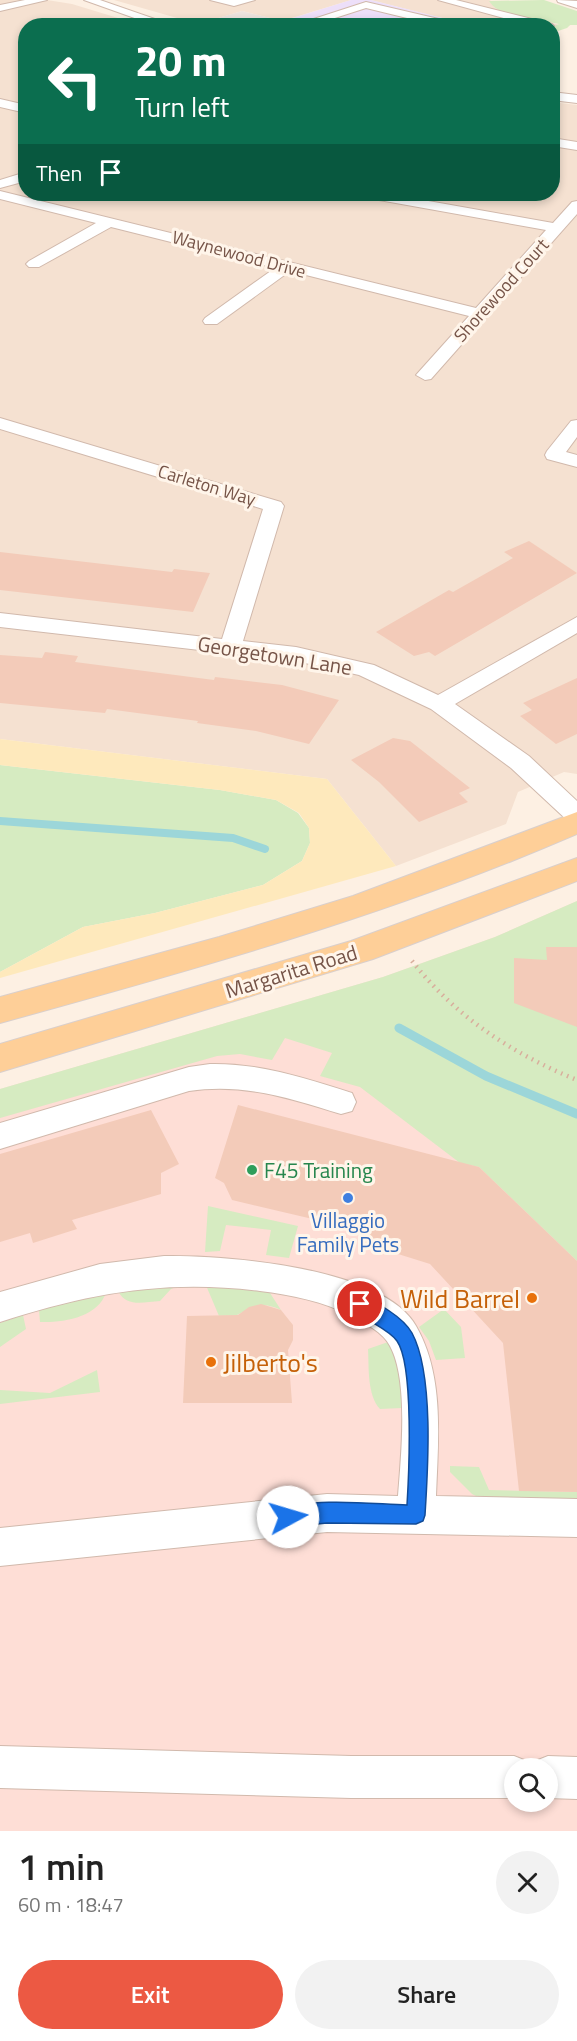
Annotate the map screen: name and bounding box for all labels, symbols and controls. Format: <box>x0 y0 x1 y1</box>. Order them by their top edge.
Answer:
text: 20 m <box>135 28 227 92</box>
icon: left <box>36 42 114 120</box>
text: Turn left <box>135 86 229 127</box>
text: Then <box>36 156 82 190</box>
icon: arrive <box>94 156 127 189</box>
street label: Waynewood Drive <box>169 223 309 285</box>
street label: Shorewood Court <box>447 232 555 348</box>
street label: Carleton Way <box>155 457 260 513</box>
street label: Georgetown Lane <box>196 627 354 683</box>
street label: Margarita Road <box>221 936 361 1006</box>
place label: F45 Training <box>264 1154 373 1186</box>
marker: F45 Training <box>245 1163 259 1177</box>
marker: Villaggio Family Pets <box>341 1191 355 1205</box>
place label: Villaggio Family Pets <box>297 1204 399 1260</box>
pin <box>334 1278 385 1329</box>
place label: Wild Barrel <box>400 1279 520 1318</box>
icon: arrive <box>343 1287 376 1320</box>
marker: Wild Barrel <box>525 1291 539 1305</box>
place label: Jilberto's <box>223 1343 318 1382</box>
marker: Jilberto's <box>204 1355 218 1369</box>
position arrow <box>256 1485 320 1549</box>
map controls <box>504 1758 558 1812</box>
button: search <box>504 1758 558 1812</box>
text: 1 min <box>18 1839 105 1894</box>
button: close <box>496 1851 559 1914</box>
text: 60 m · 18:47 <box>18 1889 124 1920</box>
button: Exit <box>18 1960 283 2029</box>
button: Share <box>295 1960 559 2029</box>

